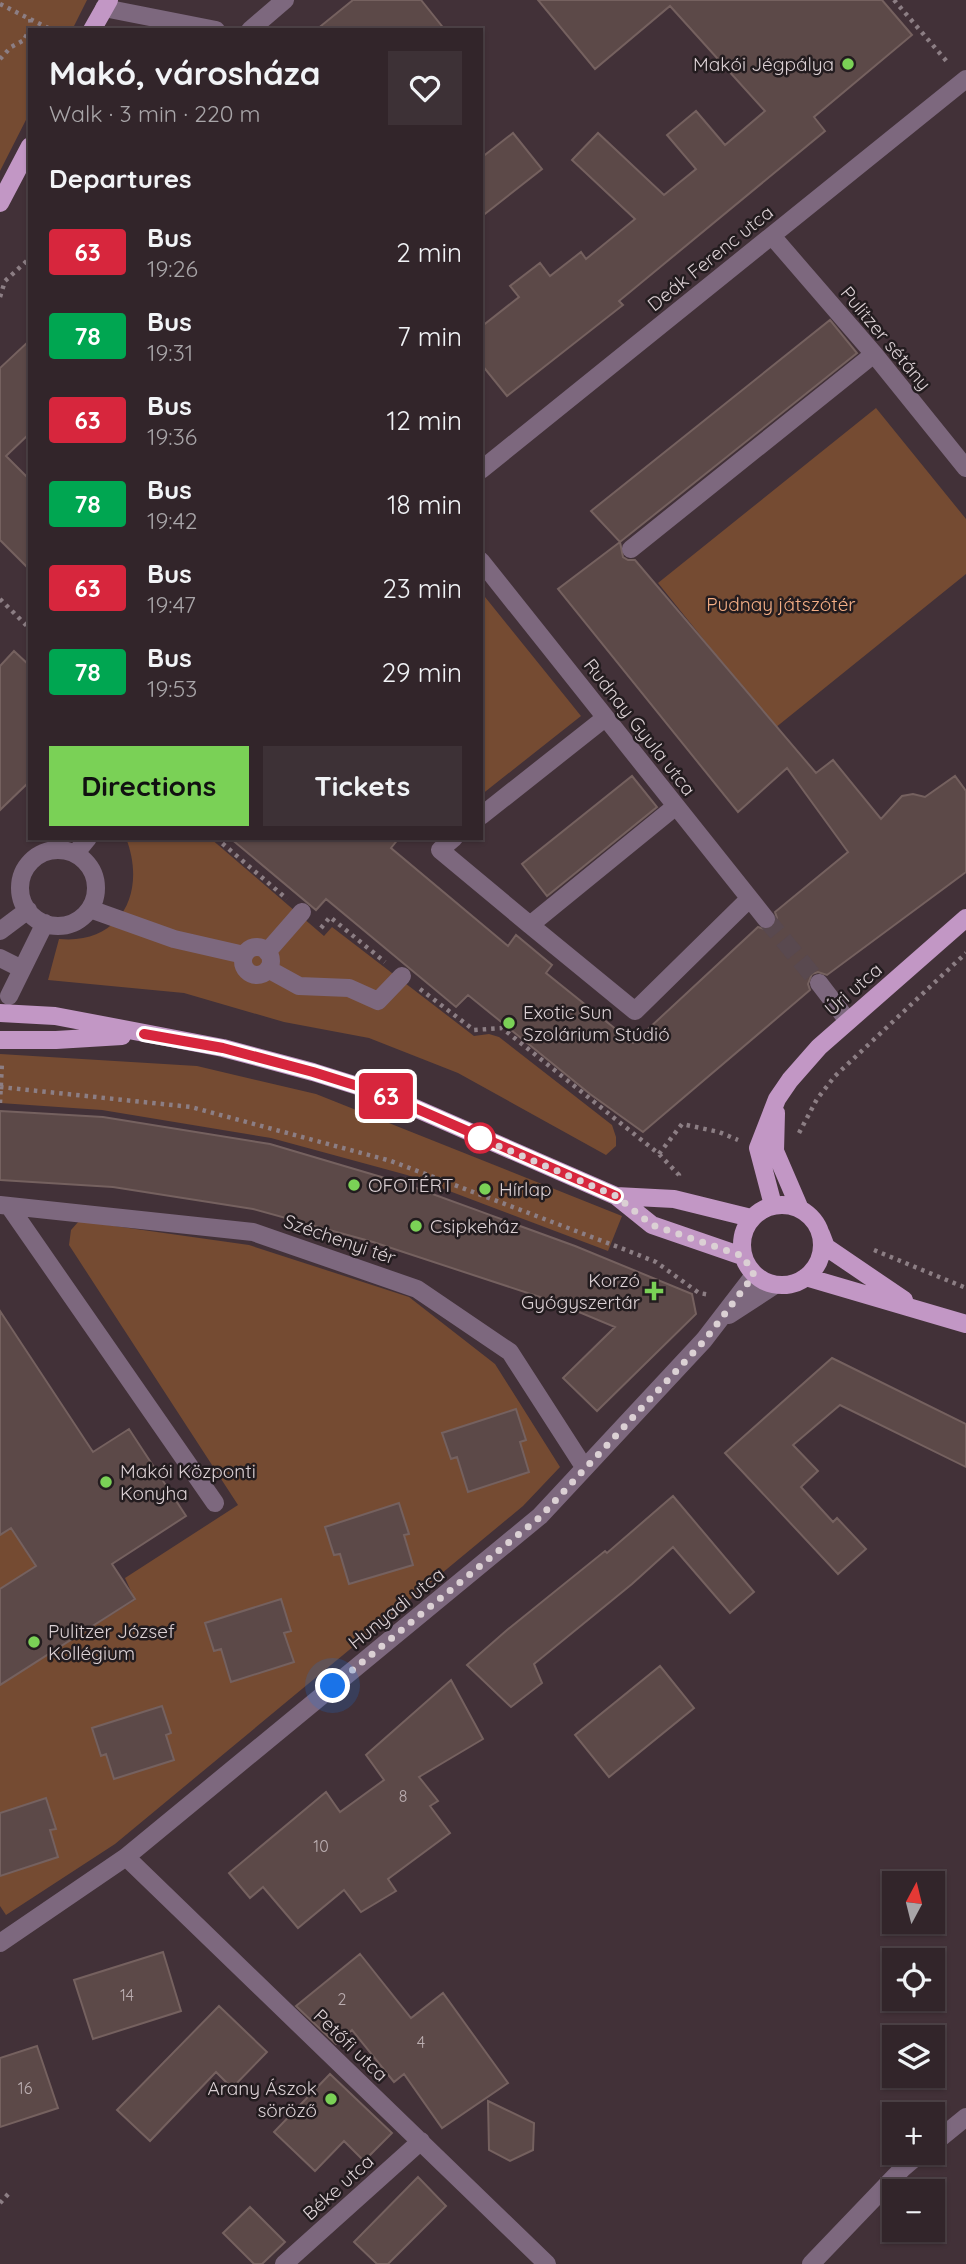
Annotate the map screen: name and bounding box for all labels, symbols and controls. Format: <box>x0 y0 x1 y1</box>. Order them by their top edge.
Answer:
button: heart <box>388 51 462 125</box>
text: Makó, városháza <box>49 52 321 93</box>
place label: Makói Jégpálya <box>693 52 834 76</box>
marker: Makói Jégpálya <box>840 56 856 72</box>
text: Walk · 3 min · 220 m <box>49 99 261 128</box>
text: Departures <box>49 162 192 195</box>
street label: Deák Ferenc utca <box>642 200 778 316</box>
text: Bus <box>147 221 192 254</box>
text: 2 min <box>396 236 462 269</box>
text: 63 <box>74 237 101 267</box>
text: 19:26 <box>147 254 198 283</box>
street label: Pulitzer sétány <box>836 281 936 395</box>
text: Bus <box>147 305 192 338</box>
text: 7 min <box>397 320 462 353</box>
text: 78 <box>74 321 101 351</box>
text: 19:31 <box>147 338 193 367</box>
text: Bus <box>147 389 192 422</box>
text: 12 min <box>387 404 462 437</box>
text: 63 <box>74 405 101 435</box>
text: 19:36 <box>147 422 197 451</box>
text: Bus <box>147 473 192 506</box>
text: 18 min <box>387 488 462 521</box>
text: 78 <box>74 489 101 519</box>
text: 19:42 <box>147 506 198 535</box>
text: Bus <box>147 557 192 590</box>
text: 23 min <box>383 572 462 605</box>
text: 63 <box>74 573 101 603</box>
text: 19:47 <box>147 590 196 619</box>
park label: Pudnay játszótér <box>706 592 856 616</box>
text: Bus <box>147 641 192 674</box>
street label: Rudnay Gyula utca <box>579 654 701 800</box>
text: 29 min <box>382 656 462 689</box>
text: 78 <box>74 657 101 687</box>
text: 19:53 <box>147 674 197 703</box>
button: Directions <box>49 746 249 826</box>
button: Tickets <box>263 746 462 826</box>
street label: Úri utca <box>819 957 887 1021</box>
place label: Exotic Sun Szolárium Stúdió <box>523 1000 670 1046</box>
marker: Exotic Sun Szolárium Stúdió <box>501 1015 517 1031</box>
line badge: 63 <box>354 1073 418 1119</box>
text: 63 <box>373 1081 399 1111</box>
unlabelled marker <box>465 1123 495 1153</box>
place label: OFOTÉRT <box>368 1173 454 1197</box>
marker: OFOTÉRT <box>346 1177 362 1193</box>
place label: Hírlap <box>499 1177 551 1201</box>
marker: Hírlap <box>477 1181 493 1197</box>
street label: Széchenyi tér <box>281 1209 400 1270</box>
place label: Csipkeház <box>430 1214 519 1238</box>
marker: Csipkeház <box>408 1218 424 1234</box>
place label: Korzó Gyógyszertár <box>521 1268 641 1314</box>
marker: Korzó Gyógyszertár <box>646 1283 662 1299</box>
place label: Makói Központi Konyha <box>120 1459 256 1505</box>
marker: Makói Központi Konyha <box>98 1474 114 1490</box>
street label: Hunyadi utca <box>343 1562 449 1654</box>
place label: Pulitzer József Kollégium <box>48 1619 175 1665</box>
marker: Pulitzer József Kollégium <box>26 1634 42 1650</box>
your location <box>315 1668 350 1703</box>
house number: 8 <box>399 1786 407 1806</box>
house number: 10 <box>313 1836 329 1856</box>
north arrow <box>882 1871 945 1934</box>
map controls <box>882 1871 945 2242</box>
button: locate <box>882 1948 945 2011</box>
house number: 14 <box>120 1985 134 2005</box>
house number: 2 <box>338 1989 347 2009</box>
street label: Petőfi utca <box>309 2004 393 2086</box>
button: layers <box>882 2025 945 2088</box>
house number: 4 <box>417 2032 425 2052</box>
place label: Arany Ászok söröző <box>207 2076 317 2122</box>
house number: 16 <box>18 2078 33 2098</box>
marker: Arany Ászok söröző <box>323 2091 339 2107</box>
button: + <box>882 2102 945 2165</box>
street label: Béke utca <box>298 2149 378 2225</box>
button: − <box>882 2179 945 2242</box>

